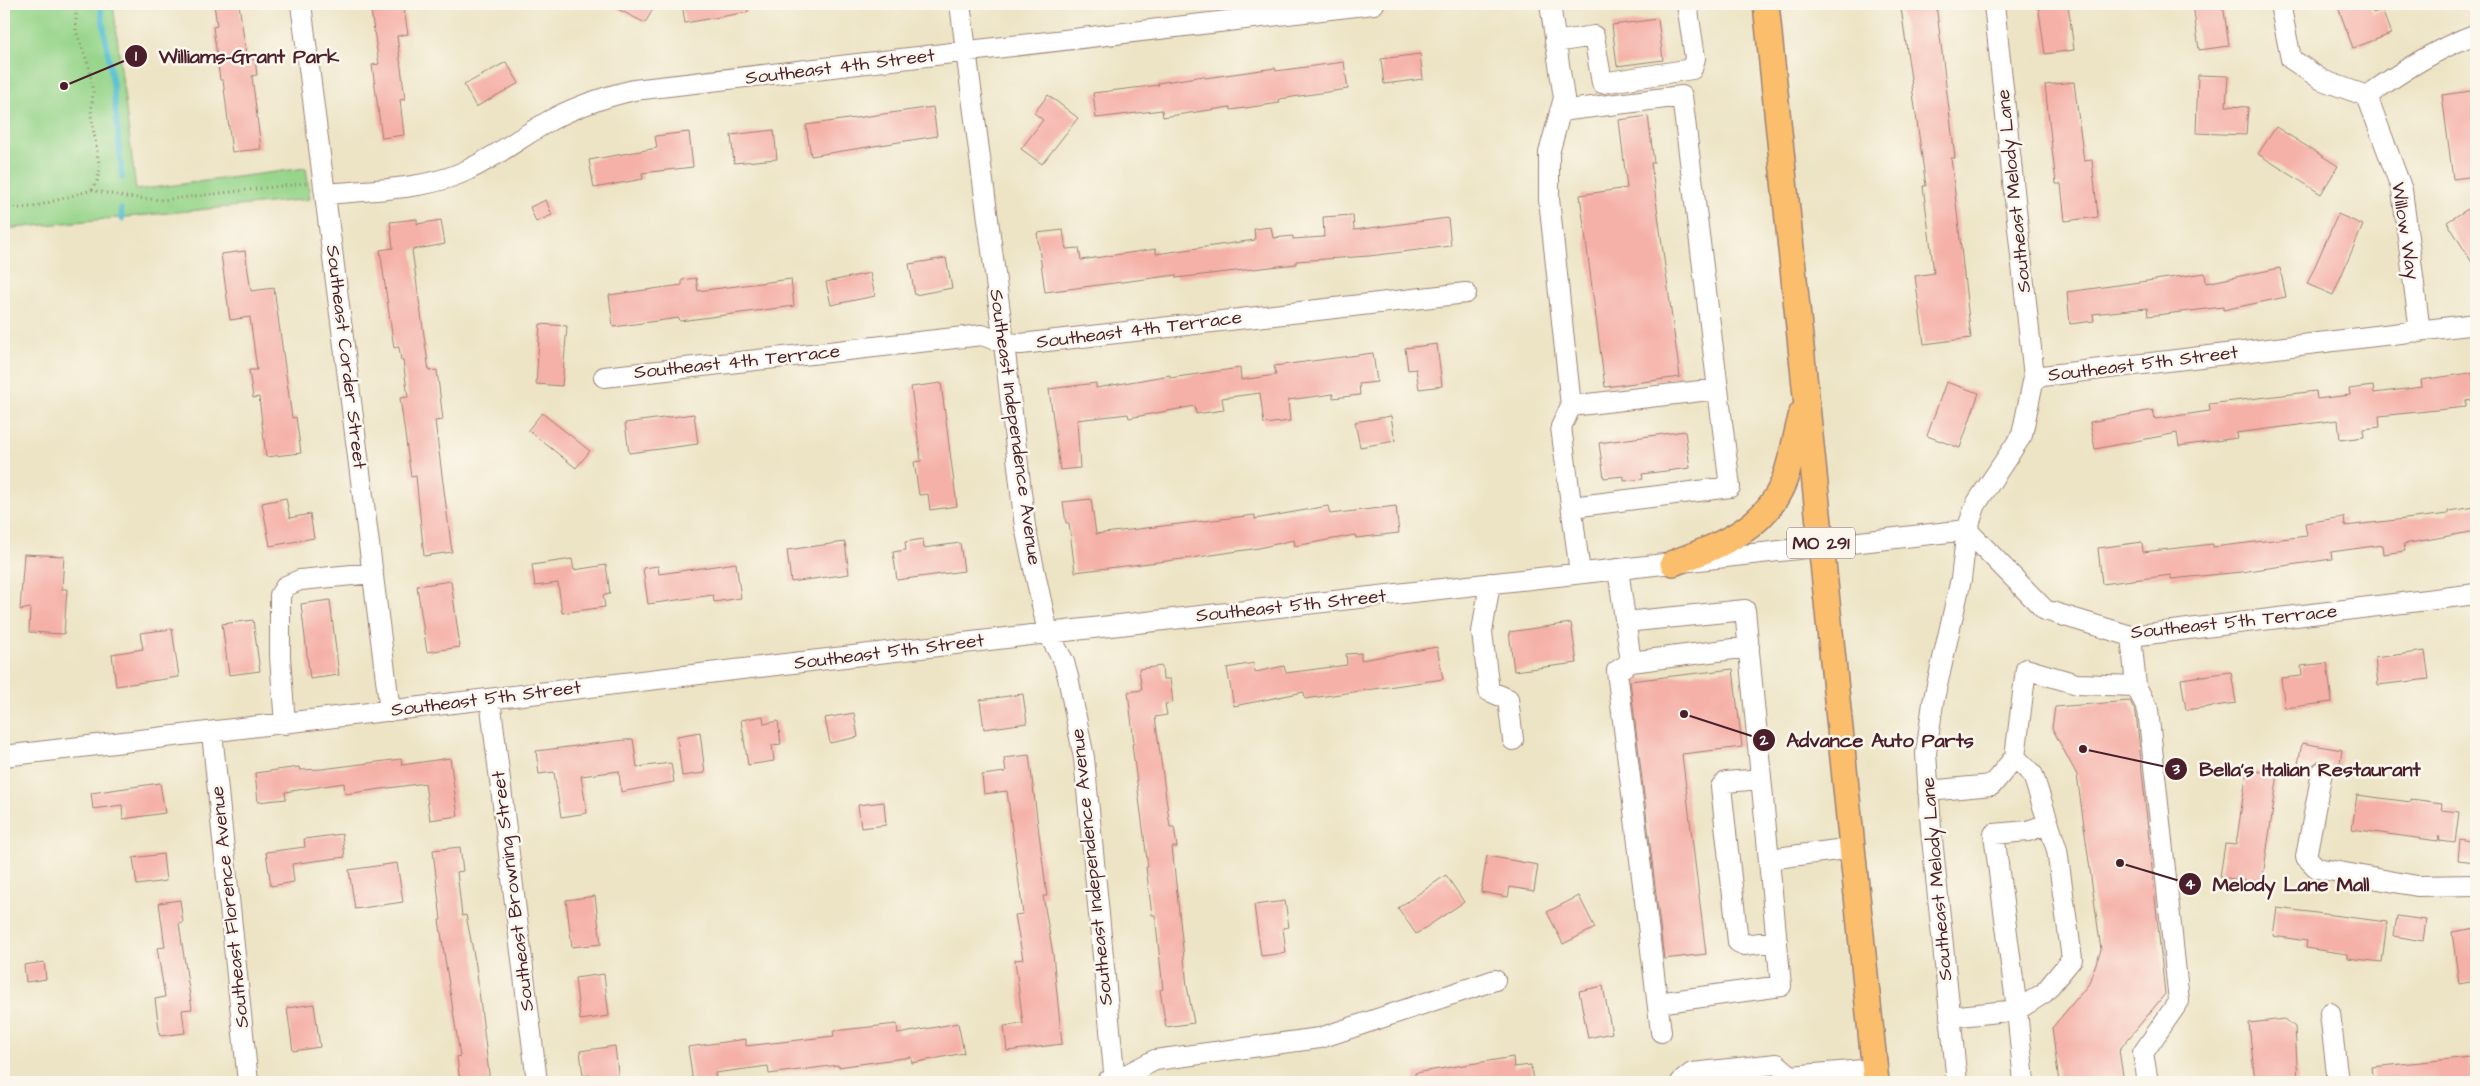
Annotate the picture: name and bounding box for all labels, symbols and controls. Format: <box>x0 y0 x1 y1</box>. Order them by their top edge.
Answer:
callout: Williams-Grant Park <box>123 38 349 73</box>
street label: Southeast 4th Street <box>744 42 937 92</box>
text: Williams-Grant Park <box>158 43 340 71</box>
text: 1 <box>135 46 137 67</box>
street label: Southeast Melody Lane <box>1990 88 2039 294</box>
street label: Willow Way <box>2383 180 2426 282</box>
street label: Southeast Corder Street <box>319 243 373 471</box>
street label: Southeast Independence Avenue <box>982 287 1048 567</box>
street label: Southeast 4th Terrace <box>1035 304 1243 356</box>
street label: Southeast 4th Terrace <box>633 338 841 386</box>
street label: Southeast 5th Street <box>2046 339 2240 389</box>
road number: MO 291 <box>1787 528 1855 558</box>
street label: Southeast 5th Street <box>1195 583 1388 629</box>
street label: Southeast 5th Terrace <box>2129 598 2339 646</box>
street label: Southeast 5th Street <box>792 627 986 677</box>
street label: Southeast 5th Street <box>389 674 583 724</box>
callout: Advance Auto Parts <box>1752 723 1984 758</box>
street label: Southeast Independence Avenue <box>1064 727 1120 1007</box>
text: Advance Auto Parts <box>1786 727 1974 755</box>
text: 2 <box>1759 730 1769 751</box>
callout: Bella's Italian Restaurant <box>2164 751 2430 786</box>
text: Bella's Italian Restaurant <box>2199 756 2422 784</box>
text: 3 <box>2171 759 2180 780</box>
street label: Southeast Browning Street <box>485 769 542 1013</box>
street label: Southeast Melody Lane <box>1915 776 1960 982</box>
street label: Southeast Florence Avenue <box>204 785 256 1029</box>
callout: Melody Lane Mall <box>2178 867 2380 902</box>
text: Melody Lane Mall <box>2213 871 2369 900</box>
text: 4 <box>2185 874 2196 895</box>

